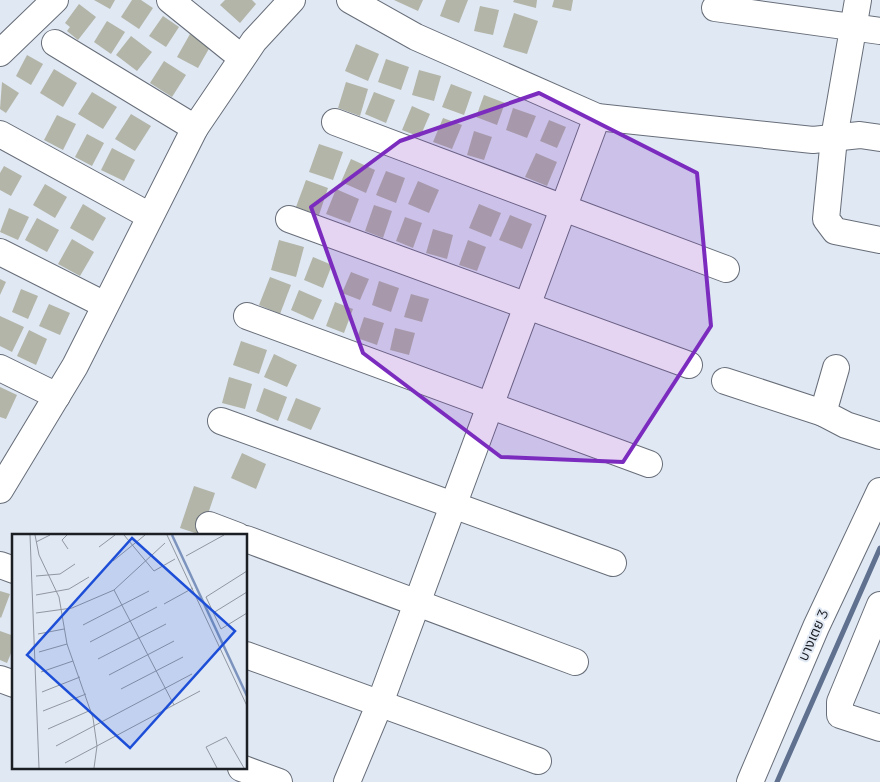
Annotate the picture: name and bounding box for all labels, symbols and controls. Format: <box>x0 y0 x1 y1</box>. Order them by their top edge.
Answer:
inset map <box>12 534 248 770</box>
street label: บางเตย 3 <box>794 606 832 664</box>

